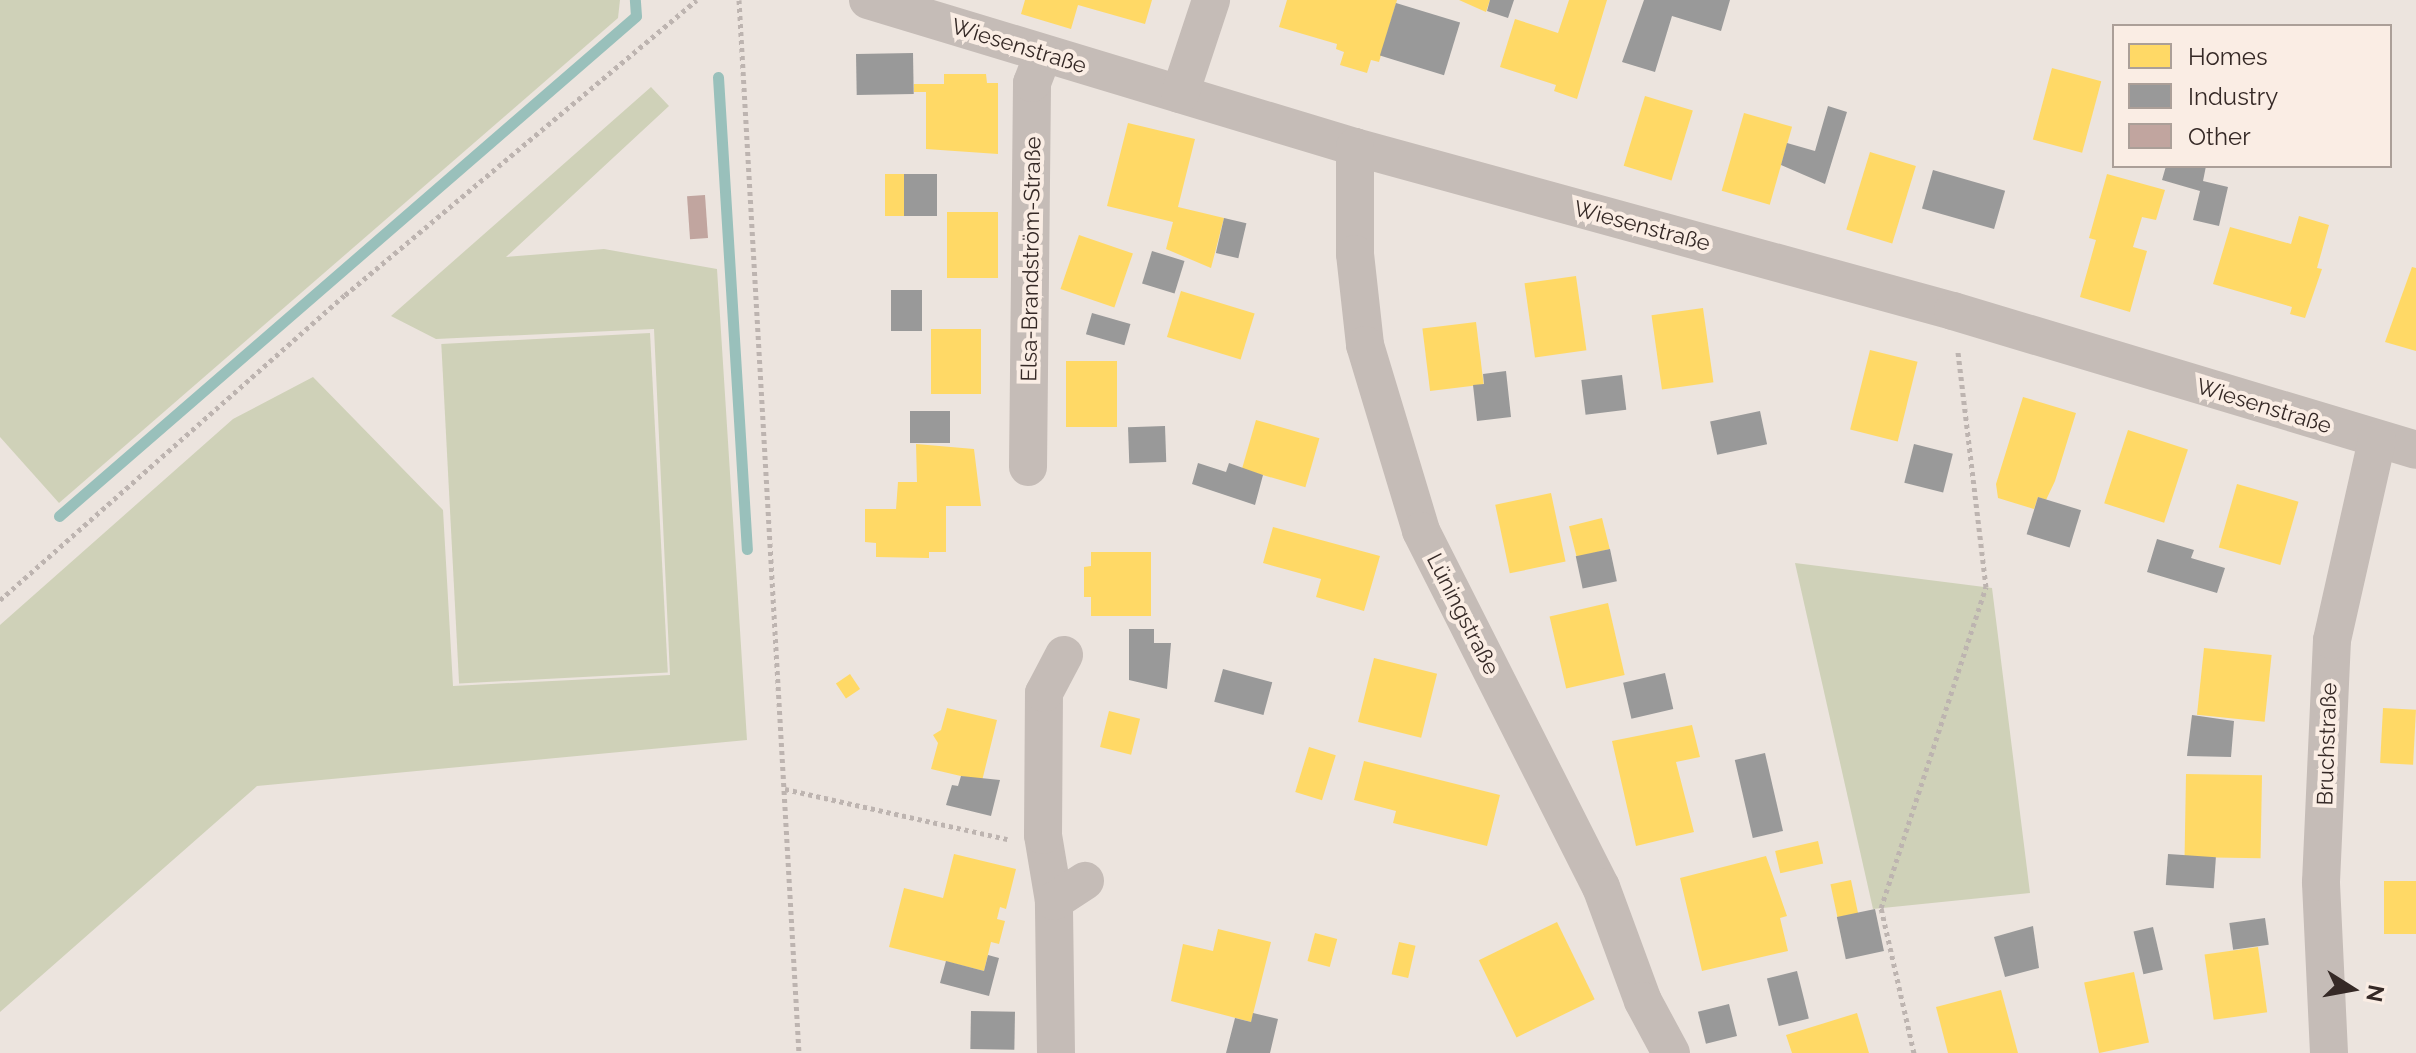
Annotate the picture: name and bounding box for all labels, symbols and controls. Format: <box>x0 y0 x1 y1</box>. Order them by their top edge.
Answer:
street label: Wiesenstraße <box>948 13 1090 79</box>
legend <box>2112 24 2392 168</box>
text: Homes <box>2188 42 2268 71</box>
text: Industry <box>2188 82 2278 111</box>
text: Other <box>2188 122 2251 151</box>
street label: Elsa-Brandström-Straße <box>1016 136 1046 382</box>
street label: Wiesenstraße <box>1571 195 1713 257</box>
street label: Wiesenstraße <box>2193 373 2335 439</box>
street label: Lüningstraße <box>1421 549 1505 679</box>
street label: Bruchstraße <box>2312 682 2342 806</box>
north arrow <box>2312 949 2392 1029</box>
text: N <box>2361 983 2390 1004</box>

